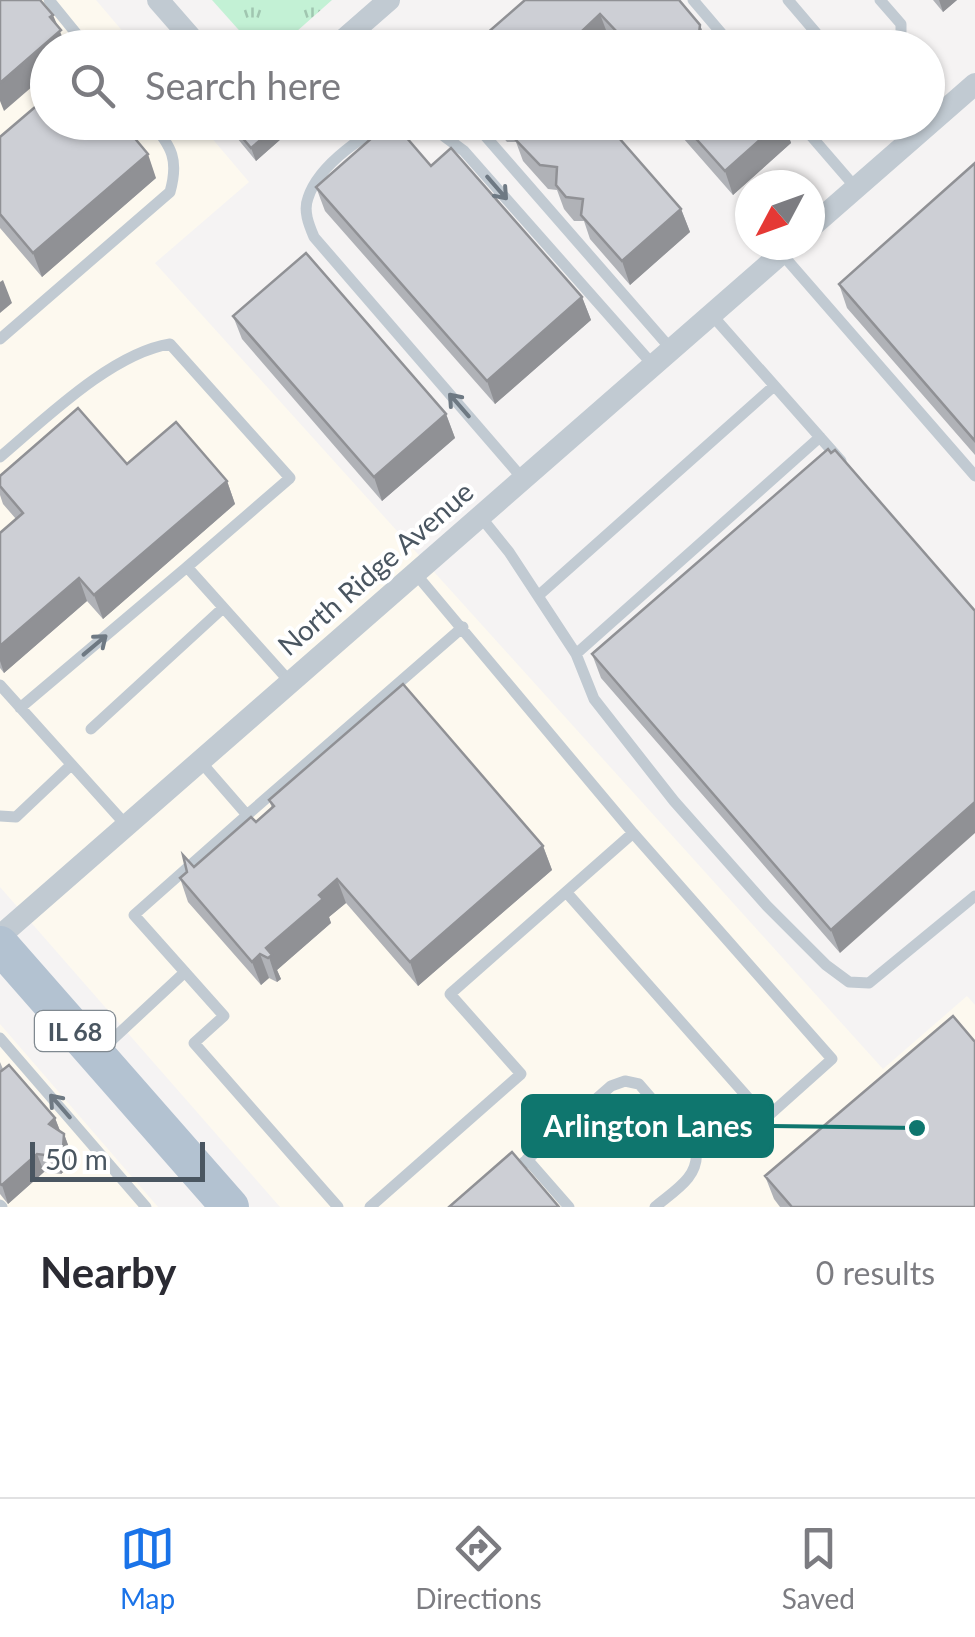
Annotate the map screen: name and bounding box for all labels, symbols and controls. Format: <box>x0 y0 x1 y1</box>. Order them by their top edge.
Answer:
search box <box>30 30 945 140</box>
icon: search <box>65 58 120 113</box>
text: Search here <box>145 62 341 108</box>
north arrow <box>735 170 825 260</box>
one-way arrow <box>485 175 508 200</box>
one-way arrow <box>448 393 471 418</box>
street label: North Ridge Avenue <box>270 474 480 662</box>
one-way arrow <box>81 634 107 656</box>
road number: IL 68 <box>35 1011 115 1051</box>
one-way arrow <box>49 1094 72 1119</box>
callout: Arlington Lanes <box>523 1096 772 1156</box>
text: Arlington Lanes <box>542 1107 753 1143</box>
scale bar <box>30 1137 205 1182</box>
text: 50 m <box>45 1142 108 1176</box>
text: Nearby <box>40 1247 177 1297</box>
text: 0 results <box>816 1253 935 1292</box>
tab: Map <box>120 1521 175 1615</box>
tab: Directions <box>415 1521 542 1615</box>
tab: Saved <box>782 1521 855 1615</box>

